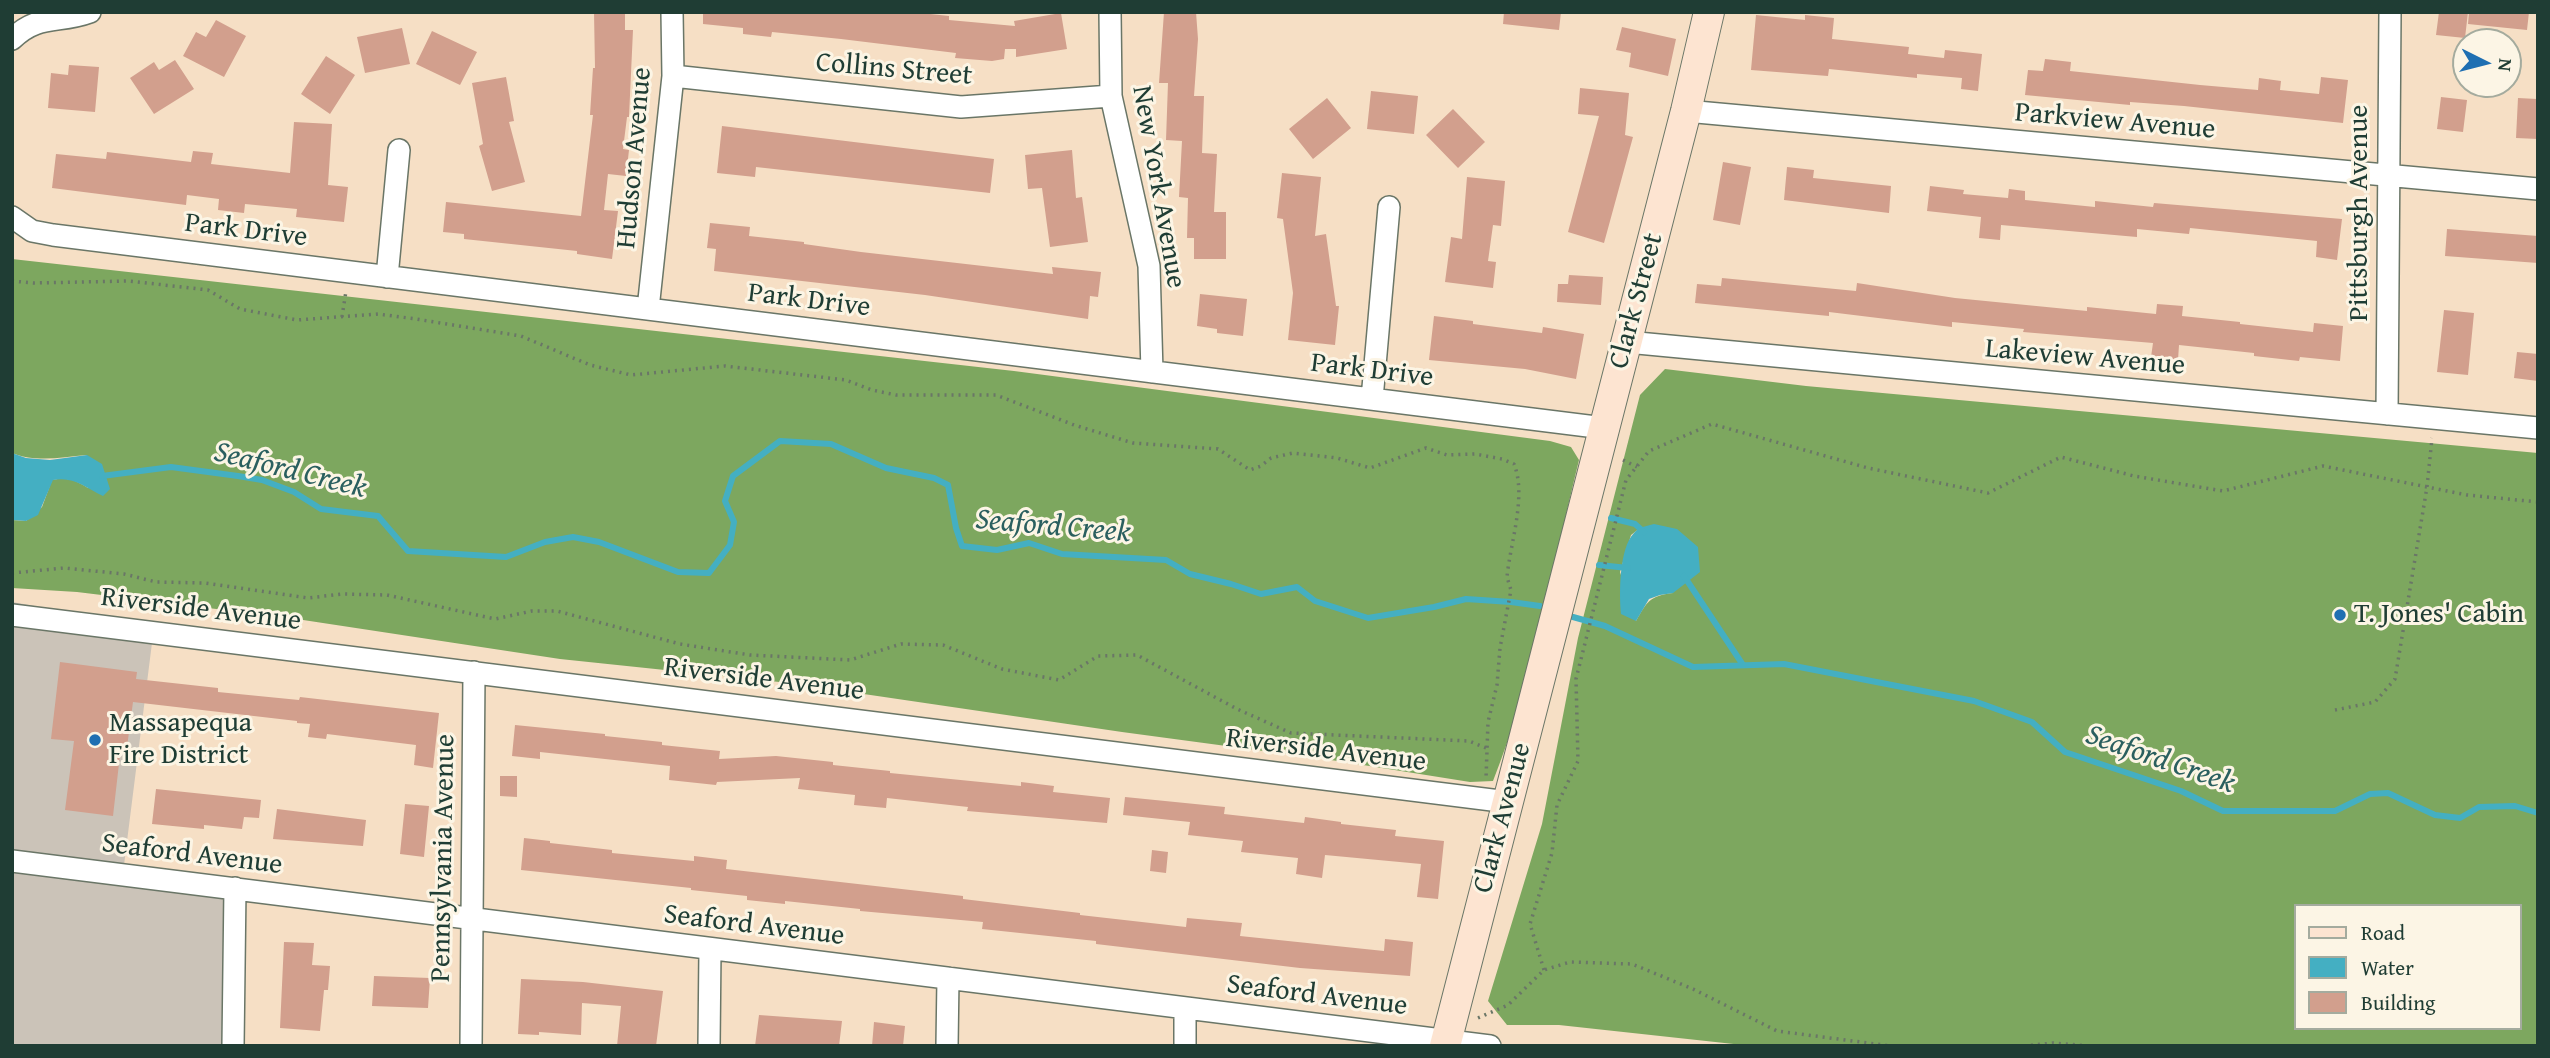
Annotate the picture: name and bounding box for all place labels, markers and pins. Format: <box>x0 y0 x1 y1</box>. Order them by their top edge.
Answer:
place label: T. Jones' Cabin <box>2354 598 2524 632</box>
marker: T. Jones' Cabin <box>2332 607 2348 623</box>
place label: Massapequa Fire District <box>109 707 252 773</box>
marker: Massapequa Fire District <box>87 732 103 748</box>

